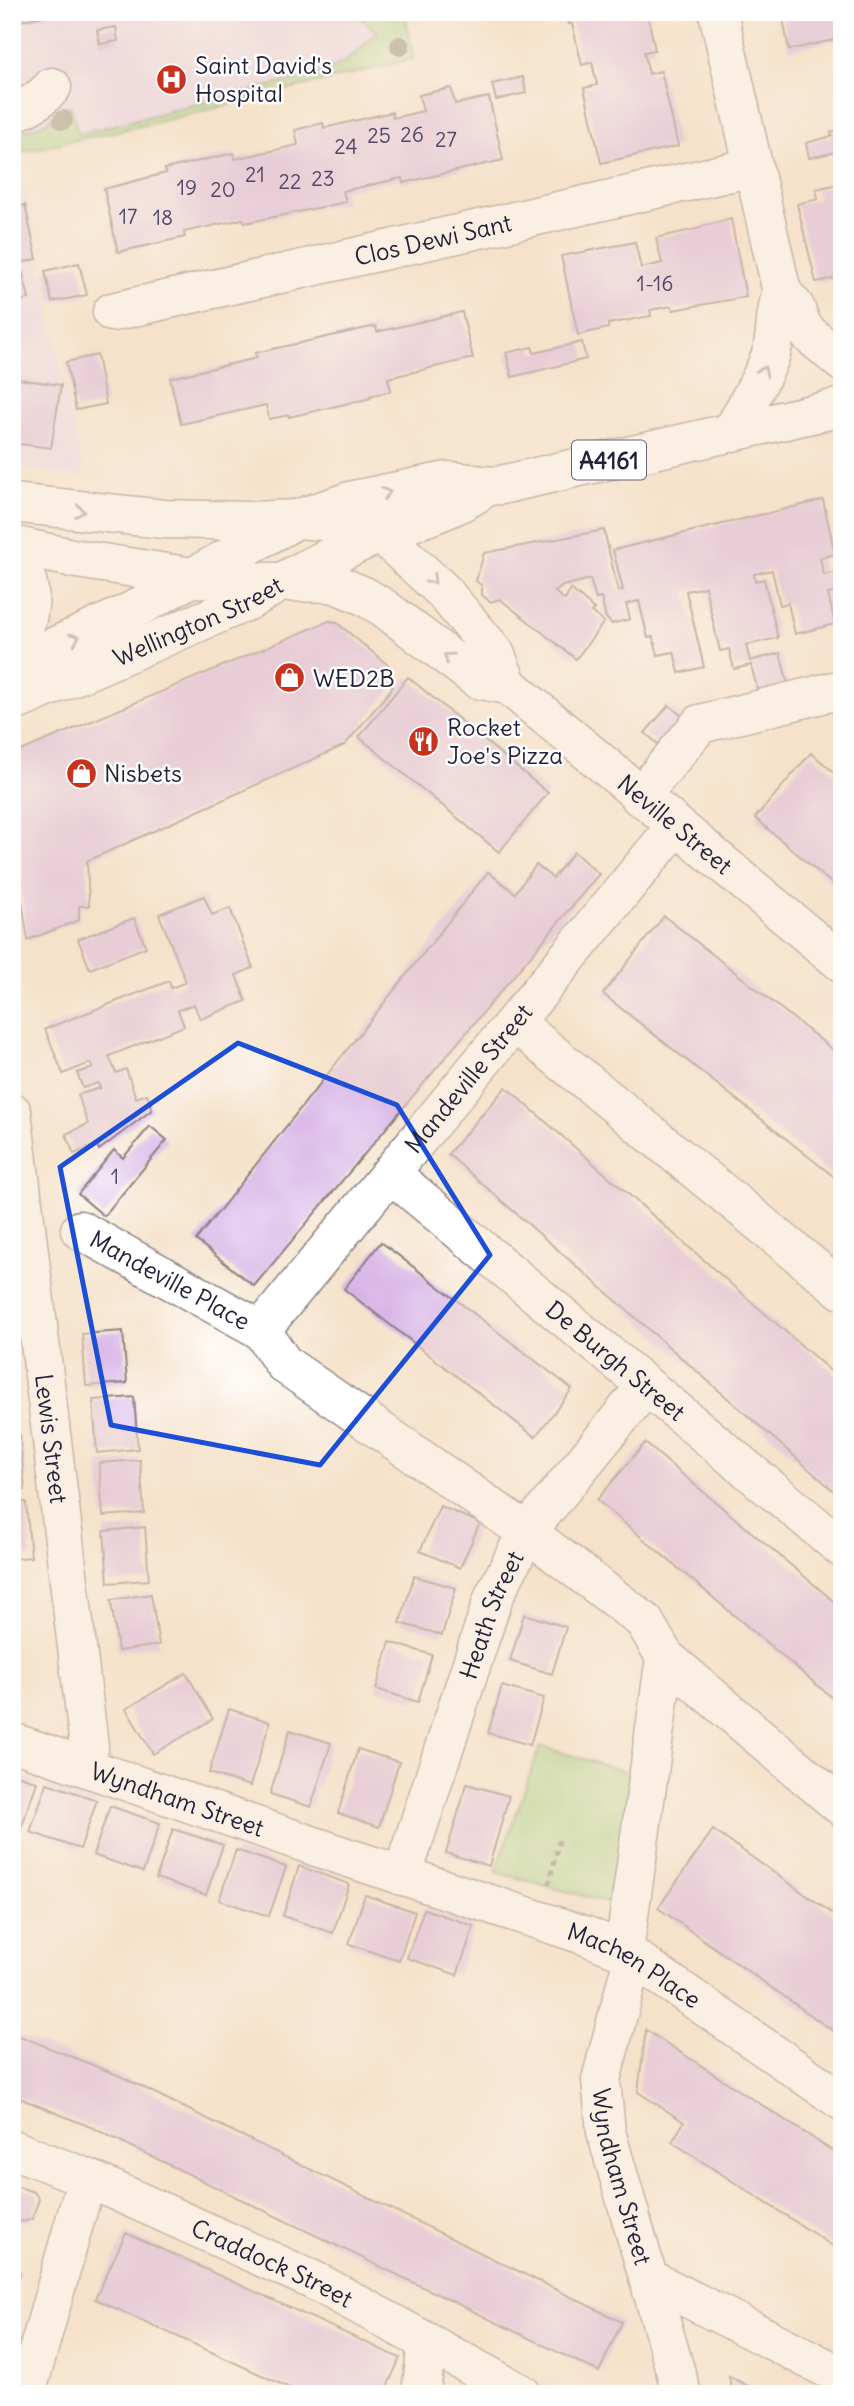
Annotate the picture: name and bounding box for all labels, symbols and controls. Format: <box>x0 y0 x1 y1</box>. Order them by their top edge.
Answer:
place label: Saint David's Hospital <box>195 50 332 108</box>
hospital icon: Saint David's Hospital <box>155 62 189 96</box>
house number: 26 <box>400 121 424 148</box>
house number: 25 <box>367 122 391 149</box>
house number: 27 <box>435 126 457 153</box>
house number: 24 <box>334 133 358 160</box>
house number: 21 <box>245 161 265 188</box>
house number: 23 <box>311 165 335 192</box>
house number: 22 <box>278 168 302 195</box>
house number: 19 <box>177 174 197 201</box>
house number: 20 <box>210 176 236 203</box>
house number: 17 <box>119 203 137 230</box>
house number: 18 <box>153 204 173 231</box>
street label: Clos Dewi Sant <box>351 207 514 272</box>
house number: 1-16 <box>637 270 673 297</box>
one-way arrow <box>755 366 769 378</box>
road number: A4161 <box>572 440 646 480</box>
one-way arrow <box>380 487 392 502</box>
one-way arrow <box>74 504 86 519</box>
street label: Wellington Street <box>109 570 288 672</box>
one-way arrow <box>424 571 437 584</box>
one-way arrow <box>68 632 80 646</box>
one-way arrow <box>443 652 456 665</box>
shop icon: WED2B <box>273 661 307 695</box>
place label: WED2B <box>313 663 395 693</box>
place label: Rocket Joe's Pizza <box>447 712 563 770</box>
restaurant icon: Rocket Joe's Pizza <box>407 724 441 758</box>
shop icon: Nisbets <box>64 756 98 790</box>
place label: Nisbets <box>104 758 182 788</box>
street label: Neville Street <box>612 768 738 880</box>
street label: Mandeville Street <box>398 998 538 1159</box>
house number: 1 <box>111 1163 119 1190</box>
street label: Mandeville Place <box>85 1224 256 1336</box>
street label: De Burgh Street <box>540 1294 692 1427</box>
street label: Lewis Street <box>29 1372 74 1505</box>
street label: Heath Street <box>453 1546 530 1683</box>
street label: Wyndham Street <box>87 1755 268 1843</box>
street label: Machen Place <box>564 1916 707 2014</box>
street label: Wyndham Street <box>587 2087 659 2268</box>
street label: Craddock Street <box>187 2212 358 2314</box>

